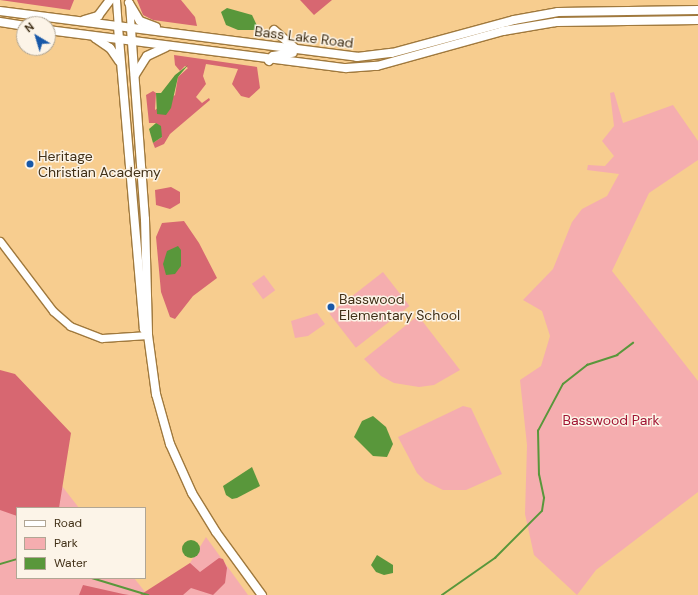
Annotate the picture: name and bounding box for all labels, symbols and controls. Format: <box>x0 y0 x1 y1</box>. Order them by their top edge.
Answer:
north arrow <box>16 16 56 56</box>
text: N <box>22 19 37 35</box>
street label: Bass Lake Road <box>254 23 354 51</box>
place label: Heritage Christian Academy <box>38 148 161 180</box>
marker: Heritage Christian Academy <box>25 159 35 169</box>
place label: Basswood Elementary School <box>339 291 460 324</box>
marker: Basswood Elementary School <box>326 302 336 312</box>
park label: Basswood Park <box>562 412 660 428</box>
legend <box>16 507 146 579</box>
text: Road <box>54 515 82 531</box>
text: Park <box>54 535 78 551</box>
text: Water <box>54 555 87 571</box>

